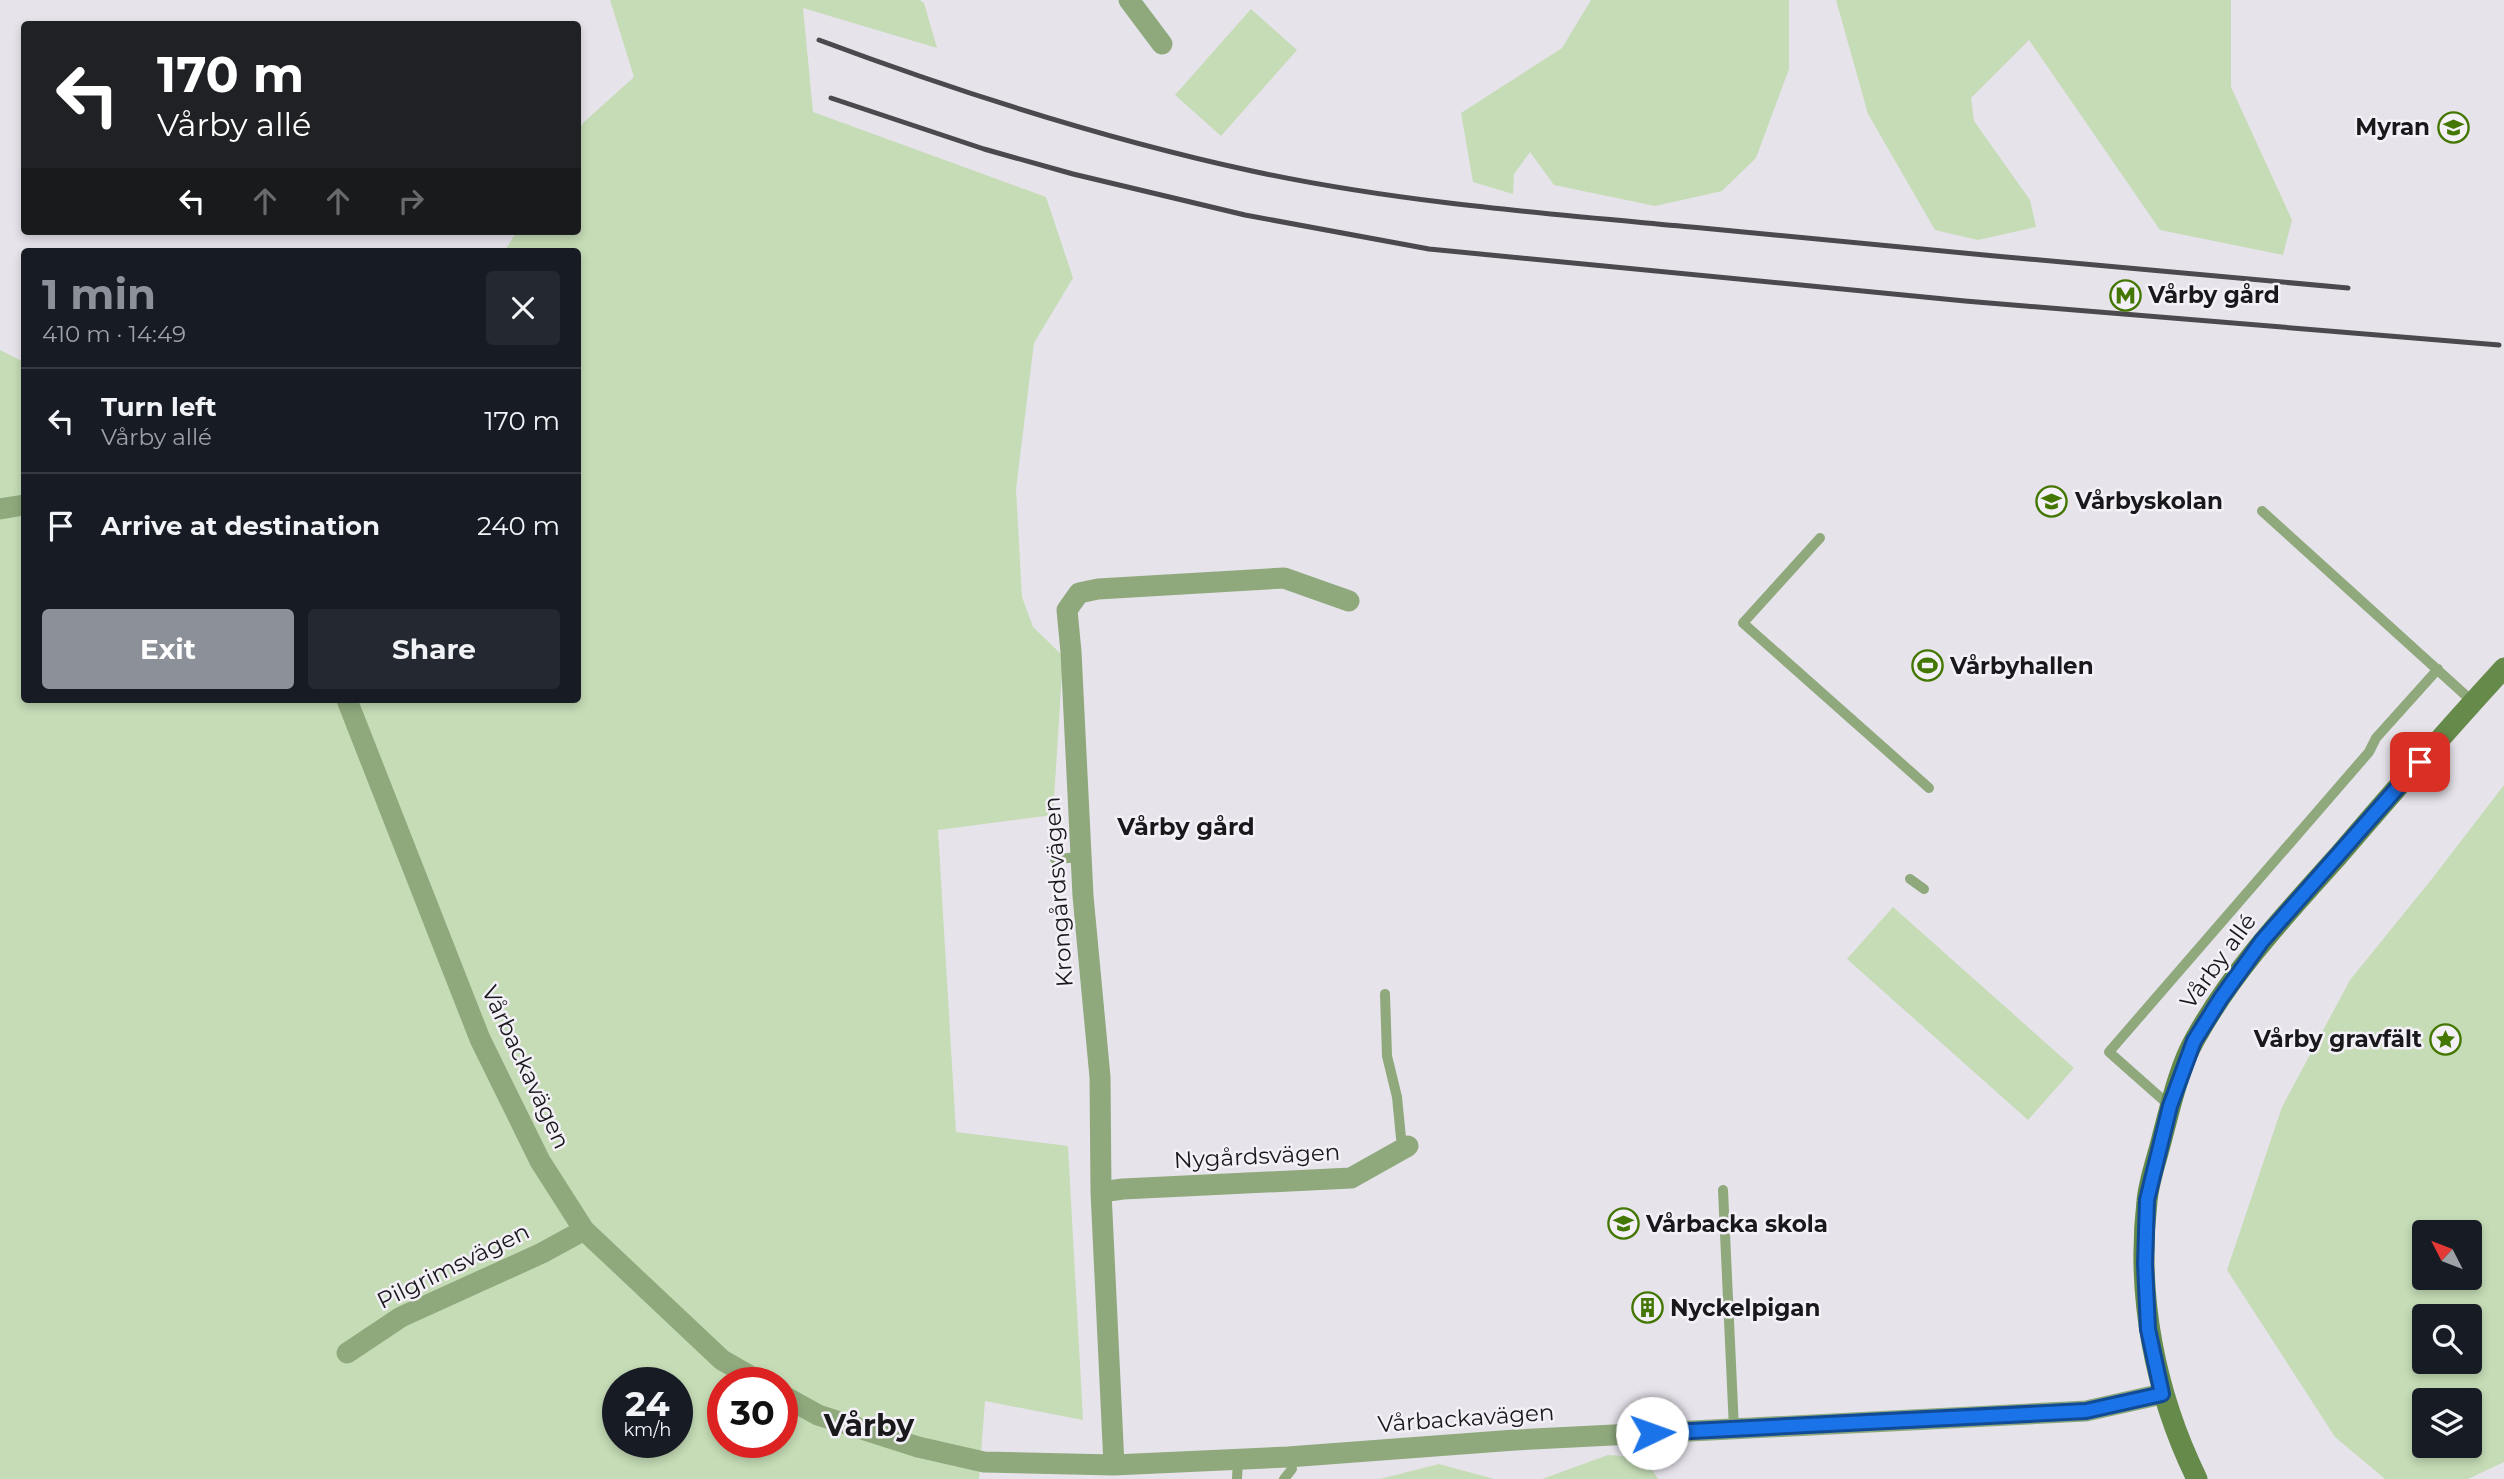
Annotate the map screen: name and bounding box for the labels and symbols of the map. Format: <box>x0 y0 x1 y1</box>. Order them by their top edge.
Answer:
school or university icon: Myran <box>2436 110 2470 144</box>
place label: Myran <box>2355 113 2430 141</box>
metro station icon: Vårby gård <box>2108 278 2142 312</box>
place label: Vårby gård <box>2147 281 2280 309</box>
school or university icon: Vårbyskolan <box>2035 484 2069 518</box>
place label: Vårbyskolan <box>2074 487 2223 515</box>
sports icon: Vårbyhallen <box>1910 649 1944 683</box>
place label: Vårbyhallen <box>1949 652 2094 680</box>
pin <box>2390 732 2450 792</box>
street label: Krongårdsvägen <box>1037 796 1079 988</box>
district label: Vårby gård <box>1116 812 1255 841</box>
street label: Vårby allé <box>2174 908 2262 1014</box>
street label: Vårbackavägen <box>476 981 576 1153</box>
place icon: Vårby gravfält <box>2428 1022 2462 1056</box>
place label: Vårby gravfält <box>2253 1025 2422 1053</box>
street label: Nygårdsvägen <box>1173 1138 1341 1174</box>
school or university icon: Vårbacka skola <box>1606 1207 1640 1241</box>
place label: Vårbacka skola <box>1645 1210 1828 1238</box>
street label: Pilgrimsvägen <box>372 1217 534 1315</box>
north arrow <box>2412 1220 2482 1290</box>
building icon: Nyckelpigan <box>1630 1291 1664 1325</box>
place label: Nyckelpigan <box>1670 1294 1820 1322</box>
speed limit sign: 30 <box>707 1367 798 1458</box>
position arrow <box>1615 1396 1689 1470</box>
street label: Vårbackavägen <box>1377 1398 1555 1438</box>
district label: Vårby <box>823 1407 915 1444</box>

